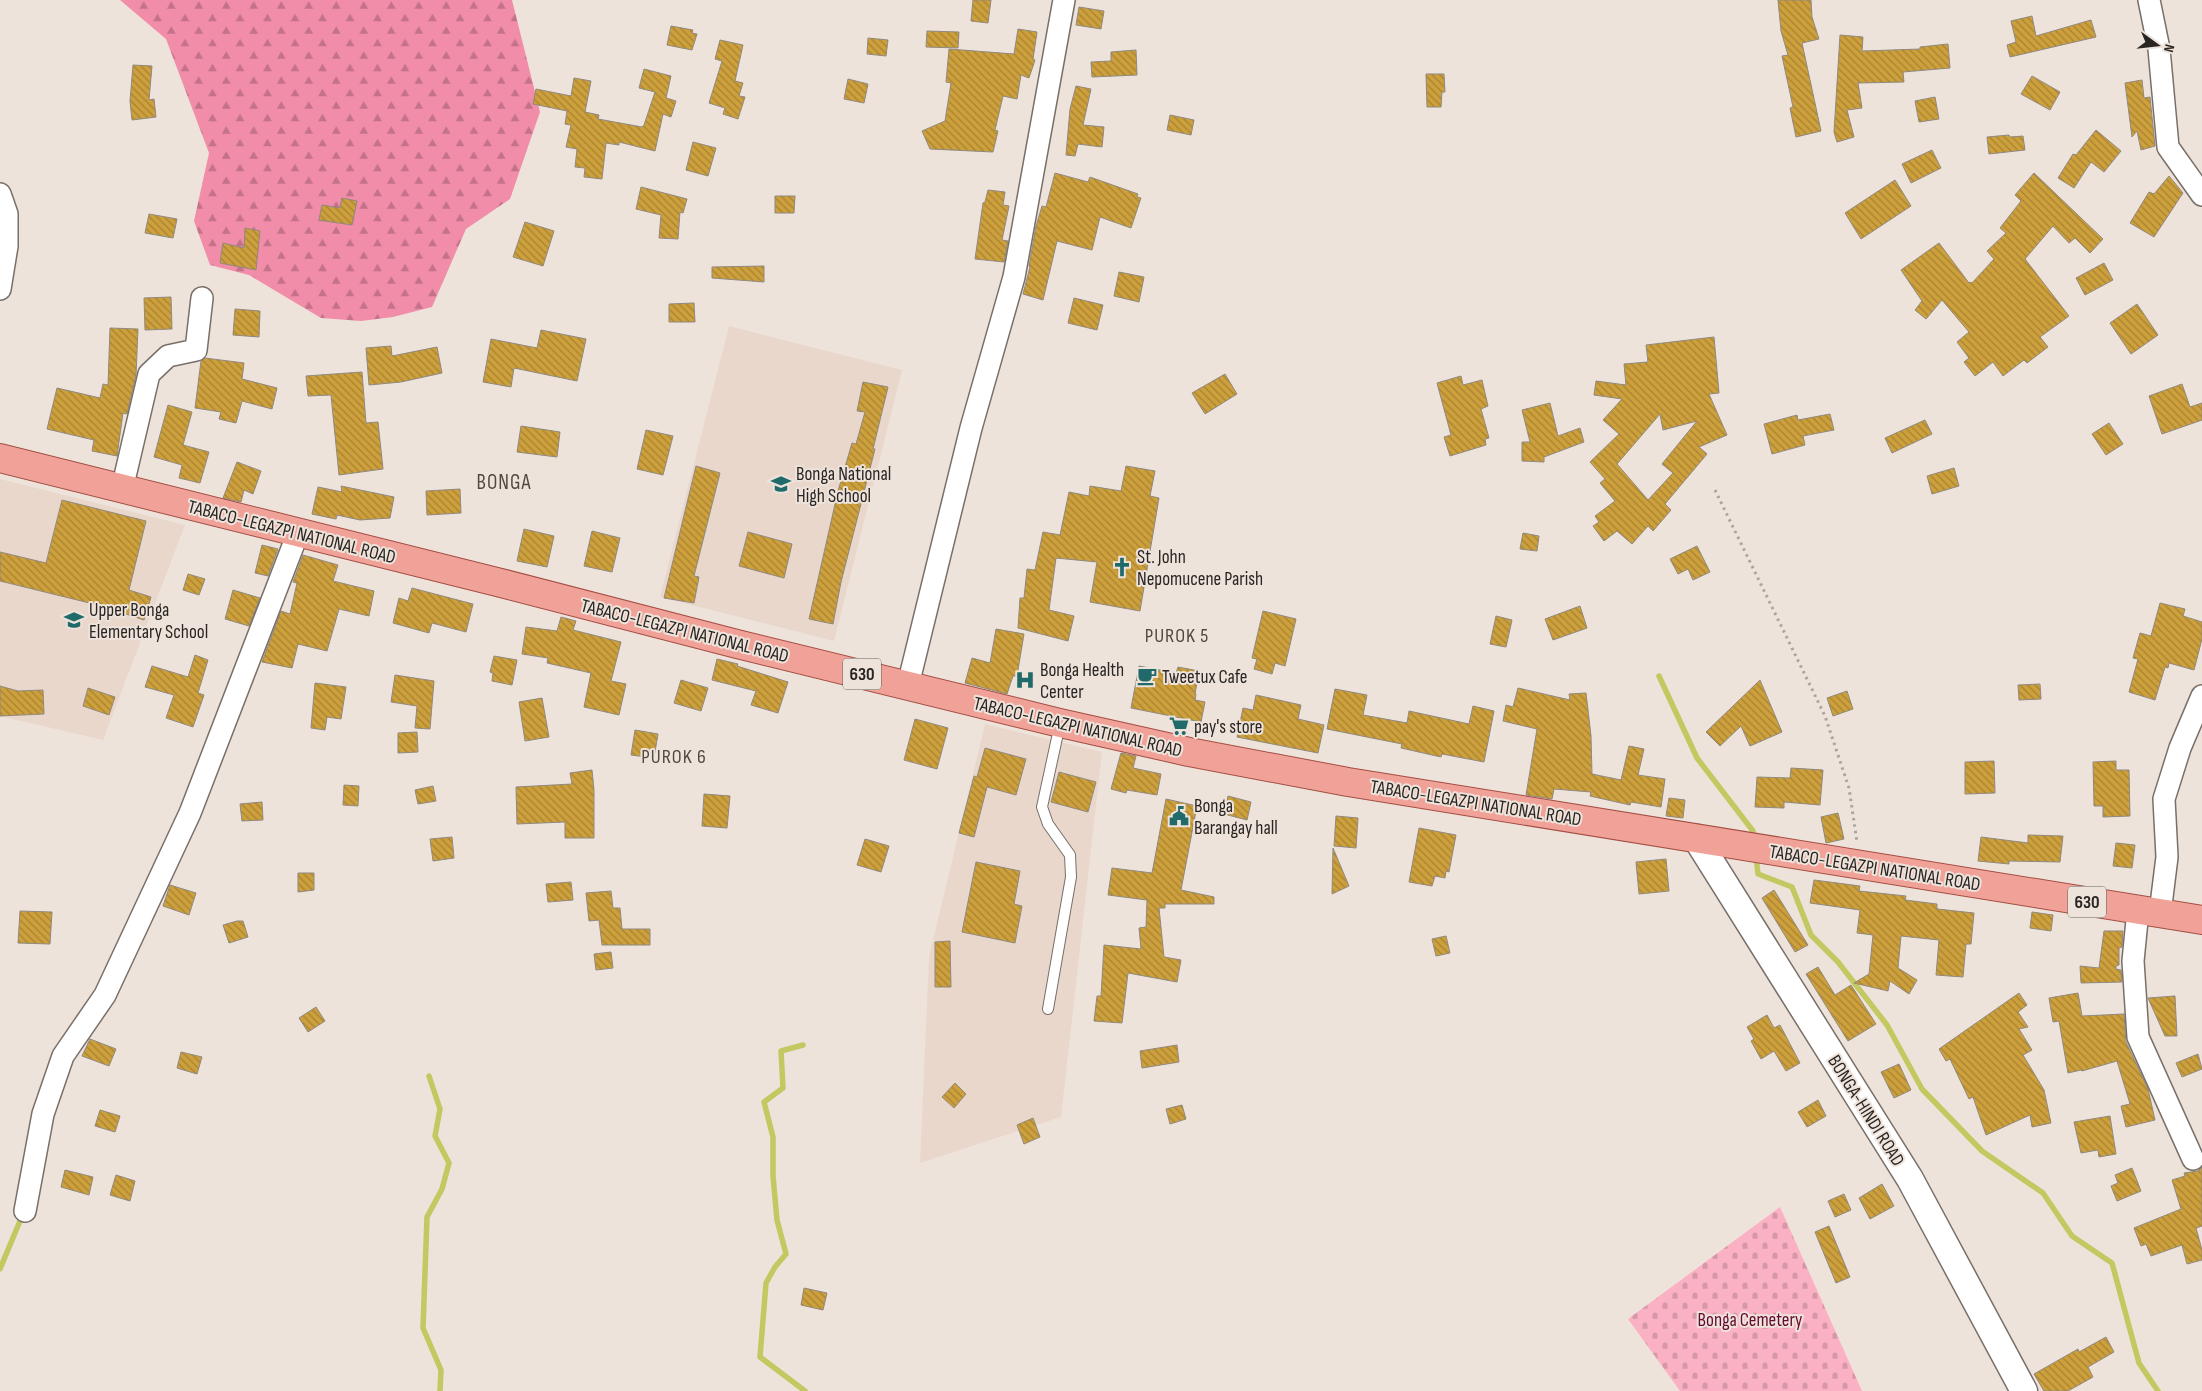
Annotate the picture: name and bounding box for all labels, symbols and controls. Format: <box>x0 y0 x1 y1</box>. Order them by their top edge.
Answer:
north arrow <box>2132 20 2182 70</box>
text: N <box>2160 42 2178 54</box>
place label: Bonga National High School <box>796 463 891 508</box>
district label: BONGA <box>477 470 531 495</box>
school or university icon: Bonga National High School <box>770 473 792 495</box>
street label: TABACO-LEGAZPI NATIONAL ROAD <box>185 495 398 569</box>
place label: St. John Nepomucene Parish <box>1137 546 1263 591</box>
church icon: St. John Nepomucene Parish <box>1111 556 1133 578</box>
street label: TABACO-LEGAZPI NATIONAL ROAD <box>578 594 791 668</box>
place label: Upper Bonga Elementary School <box>89 599 208 644</box>
school or university icon: Upper Bonga Elementary School <box>63 609 85 631</box>
district label: PUROK 5 <box>1145 624 1209 648</box>
road number: 630 <box>843 659 881 690</box>
place label: Bonga Health Center <box>1040 659 1124 704</box>
cafe icon: Tweetux Cafe <box>1136 665 1158 687</box>
place label: Tweetux Cafe <box>1162 666 1247 689</box>
hospital icon: Bonga Health Center <box>1014 669 1036 691</box>
street label: TABACO-LEGAZPI NATIONAL ROAD <box>971 692 1184 763</box>
supermarket icon: pay's store <box>1168 715 1190 737</box>
place label: pay's store <box>1194 716 1262 739</box>
district label: PUROK 6 <box>641 745 707 769</box>
street label: TABACO-LEGAZPI NATIONAL ROAD <box>1369 775 1583 832</box>
place label: Bonga Barangay hall <box>1194 795 1278 840</box>
public building icon: Bonga Barangay hall <box>1168 805 1190 827</box>
street label: TABACO-LEGAZPI NATIONAL ROAD <box>1768 840 1982 897</box>
road number: 630 <box>2068 886 2106 918</box>
street label: BONGA-HINDI ROAD <box>1822 1051 1909 1171</box>
park label: Bonga Cemetery <box>1698 1309 1803 1332</box>

